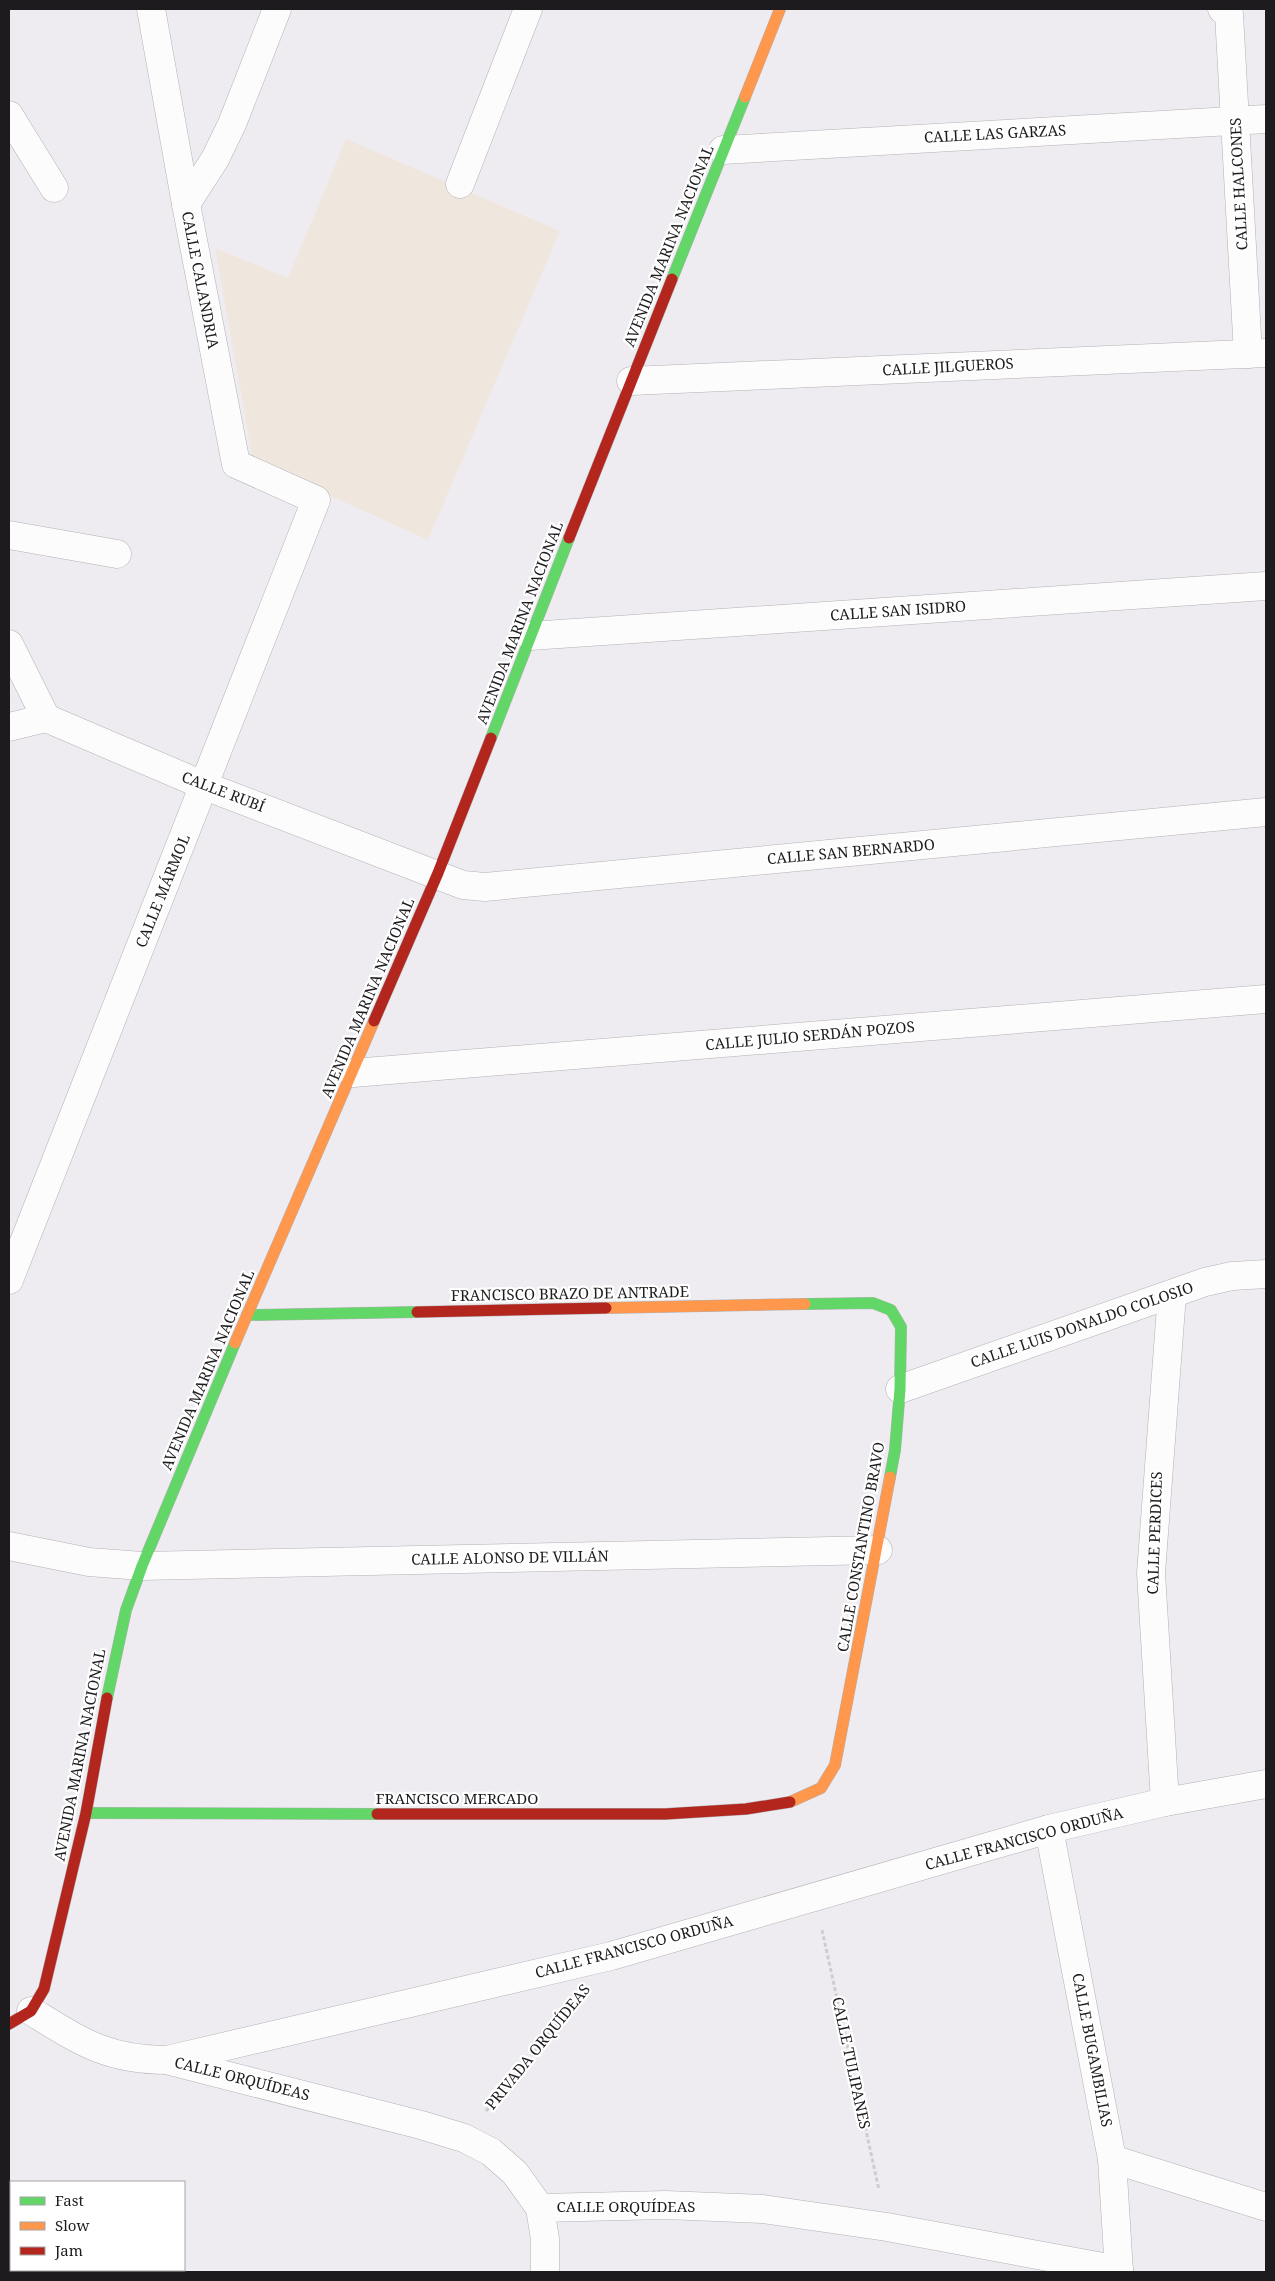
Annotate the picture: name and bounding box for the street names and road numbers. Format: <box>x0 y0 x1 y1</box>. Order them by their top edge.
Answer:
street label: CALLE HALCONES <box>1225 117 1251 251</box>
street label: CALLE LAS GARZAS <box>923 119 1067 147</box>
street label: AVENIDA MARINA NACIONAL <box>618 142 718 349</box>
street label: CALLE CALANDRIA <box>178 209 224 351</box>
street label: CALLE JILGUEROS <box>882 353 1014 379</box>
street label: AVENIDA MARINA NACIONAL <box>471 518 567 727</box>
street label: CALLE SAN ISIDRO <box>829 595 967 625</box>
street label: CALLE RUBÍ <box>179 766 268 816</box>
street label: CALLE MÁRMOL <box>130 831 194 950</box>
street label: CALLE SAN BERNARDO <box>766 834 936 868</box>
street label: AVENIDA MARINA NACIONAL <box>316 894 418 1101</box>
street label: CALLE JULIO SERDÁN POZOS <box>704 1016 915 1054</box>
street label: AVENIDA MARINA NACIONAL <box>156 1266 258 1473</box>
street label: CALLE LUIS DONALDO COLOSIO <box>968 1276 1196 1372</box>
street label: FRANCISCO BRAZO DE ANTRADE <box>451 1281 689 1305</box>
street label: CALLE CONSTANTINO BRAVO <box>832 1440 888 1653</box>
street label: CALLE PERDICES <box>1142 1471 1166 1595</box>
street label: CALLE ALONSO DE VILLÁN <box>411 1545 610 1569</box>
street label: AVENIDA MARINA NACIONAL <box>49 1647 109 1863</box>
street label: FRANCISCO MERCADO <box>376 1788 538 1808</box>
street label: CALLE FRANCISCO ORDUÑA <box>923 1802 1125 1874</box>
street label: CALLE FRANCISCO ORDUÑA <box>533 1910 735 1982</box>
street label: CALLE BUGAMBILIAS <box>1068 1971 1118 2129</box>
street label: PRIVADA ORQUÍDEAS <box>480 1979 594 2113</box>
street label: CALLE TULIPANES <box>828 1995 876 2131</box>
street label: CALLE ORQUÍDEAS <box>172 2052 312 2105</box>
street label: CALLE ORQUÍDEAS <box>557 2196 695 2216</box>

